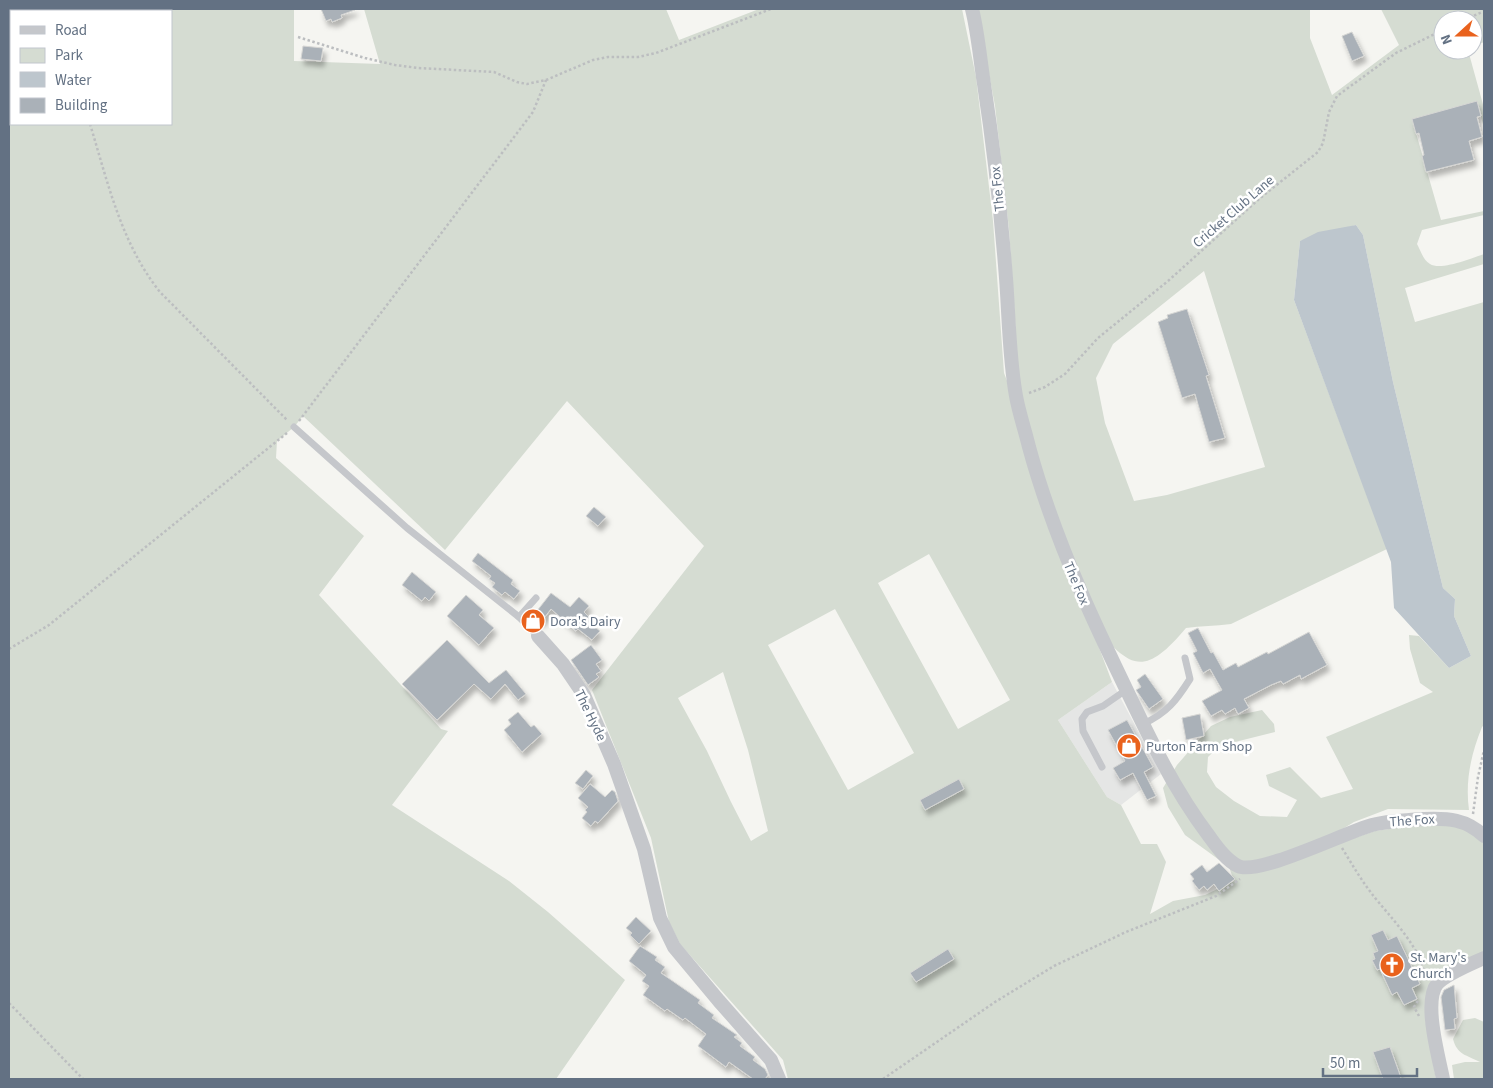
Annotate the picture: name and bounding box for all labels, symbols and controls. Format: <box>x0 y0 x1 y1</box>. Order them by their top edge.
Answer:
legend <box>10 10 172 125</box>
north arrow <box>1433 10 1483 60</box>
text: Road <box>55 20 87 41</box>
text: N <box>1436 31 1458 47</box>
text: Park <box>55 45 84 66</box>
text: Water <box>55 70 92 91</box>
text: Building <box>55 95 108 116</box>
street label: The Fox <box>986 165 1010 212</box>
street label: Cricket Club Lane <box>1189 171 1279 253</box>
street label: The Fox <box>1058 559 1094 609</box>
shop icon: Dora's Dairy <box>520 608 546 634</box>
place label: Dora's Dairy <box>550 612 621 632</box>
street label: The Hyde <box>569 686 611 745</box>
shop icon: Purton Farm Shop <box>1116 733 1142 759</box>
place label: Purton Farm Shop <box>1146 737 1252 757</box>
street label: The Fox <box>1389 809 1436 833</box>
place label: St. Mary's Church <box>1410 948 1466 984</box>
church icon: St. Mary's Church <box>1379 952 1405 978</box>
scale bar <box>1323 1046 1417 1078</box>
text: 50 m <box>1330 1053 1360 1074</box>

